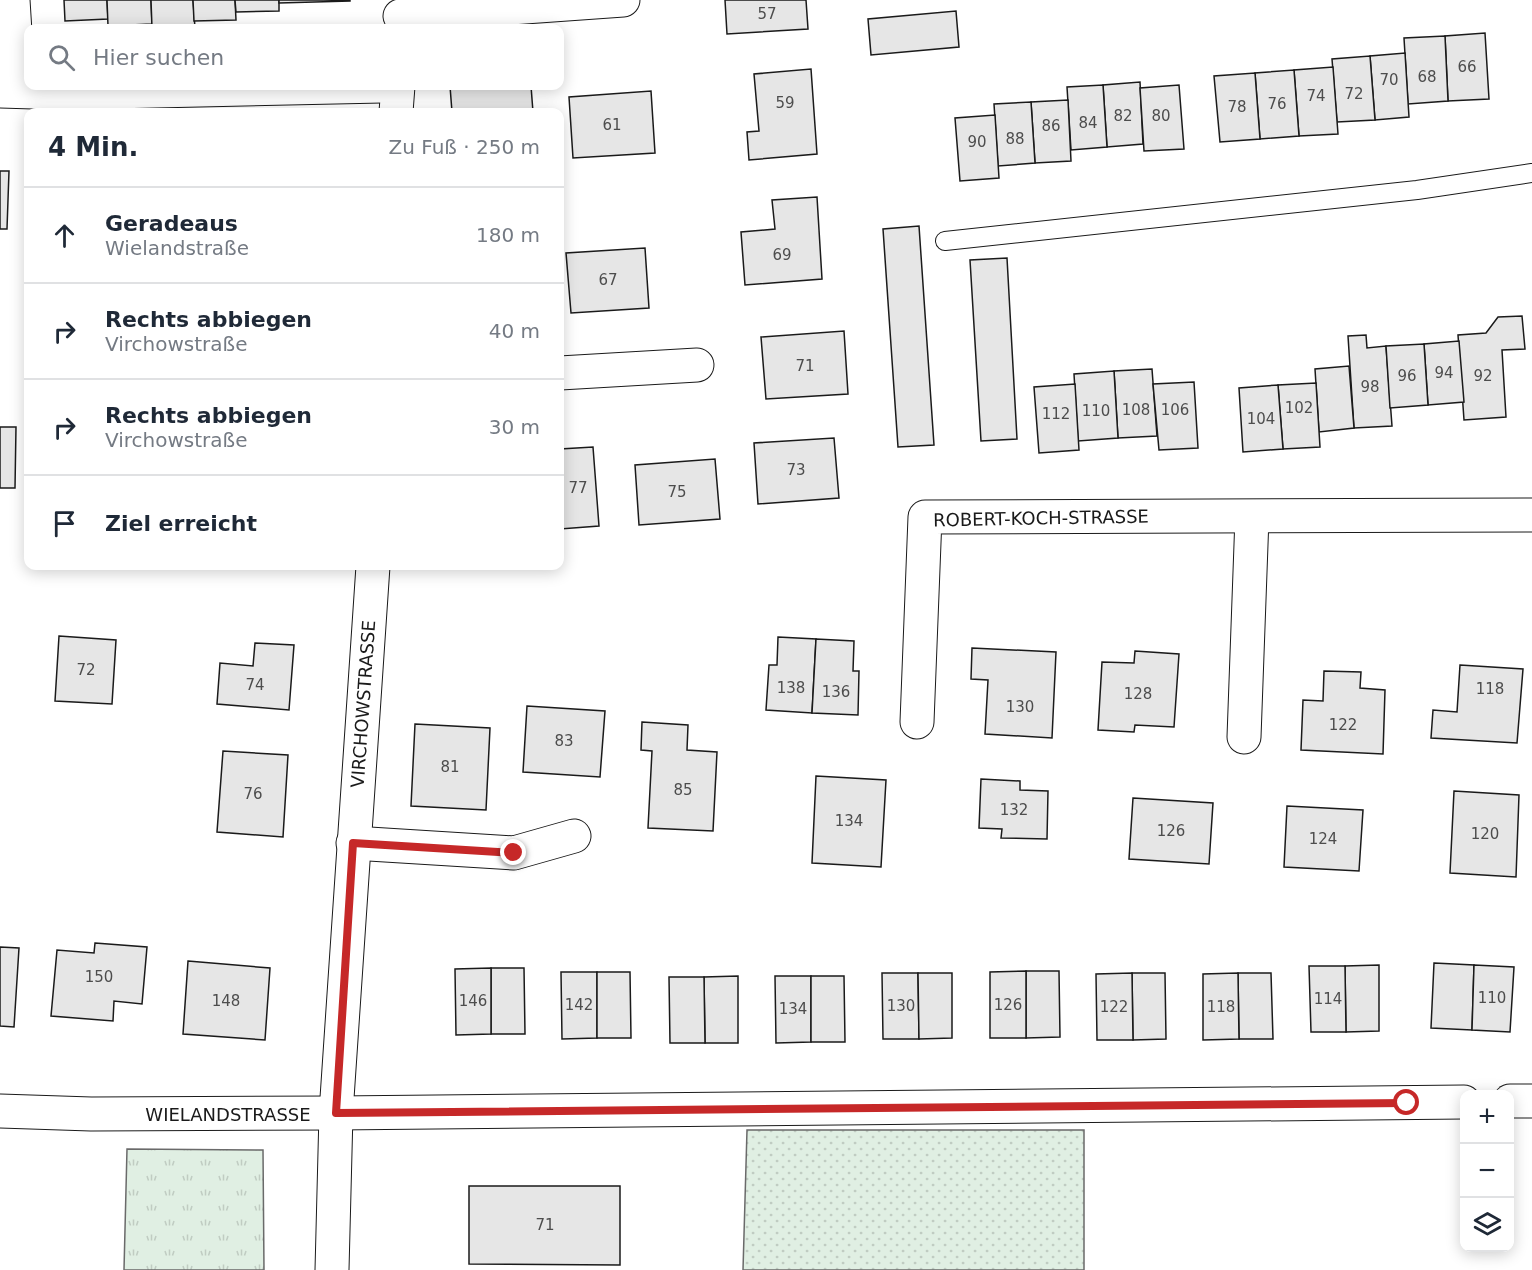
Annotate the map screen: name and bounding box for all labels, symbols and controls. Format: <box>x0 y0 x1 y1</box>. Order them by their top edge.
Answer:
house number: 57 <box>757 5 777 23</box>
search box <box>24 24 564 90</box>
icon: search <box>45 41 78 74</box>
text: Hier suchen <box>93 45 224 70</box>
house number: 66 <box>1457 58 1477 76</box>
house number: 68 <box>1417 68 1437 86</box>
house number: 70 <box>1379 71 1399 89</box>
house number: 72 <box>1344 85 1364 103</box>
house number: 74 <box>1306 87 1326 105</box>
house number: 59 <box>775 94 795 112</box>
house number: 76 <box>1267 95 1287 113</box>
house number: 78 <box>1227 98 1247 116</box>
house number: 82 <box>1113 107 1133 125</box>
house number: 80 <box>1151 107 1171 125</box>
house number: 84 <box>1078 114 1098 132</box>
house number: 61 <box>602 116 622 134</box>
house number: 86 <box>1041 117 1061 135</box>
house number: 88 <box>1005 130 1025 148</box>
text: 4 Min. <box>48 132 138 162</box>
house number: 90 <box>967 133 987 151</box>
text: Zu Fuß · 250 m <box>388 135 540 159</box>
text: Geradeaus <box>105 211 238 236</box>
icon: ahead <box>48 219 81 252</box>
text: 180 m <box>476 223 540 247</box>
text: Wielandstraße <box>105 236 249 260</box>
house number: 69 <box>772 246 792 264</box>
house number: 67 <box>598 271 618 289</box>
text: Rechts abbiegen <box>105 307 312 332</box>
icon: right <box>48 315 81 348</box>
text: 40 m <box>489 319 540 343</box>
text: Virchowstraße <box>105 332 248 356</box>
house number: 71 <box>795 357 815 375</box>
house number: 94 <box>1434 364 1454 382</box>
house number: 96 <box>1397 367 1417 385</box>
house number: 92 <box>1473 367 1493 385</box>
house number: 98 <box>1360 378 1380 396</box>
house number: 102 <box>1285 399 1313 417</box>
house number: 108 <box>1122 401 1150 419</box>
house number: 106 <box>1161 401 1189 419</box>
house number: 110 <box>1082 402 1110 420</box>
text: Rechts abbiegen <box>105 403 312 428</box>
house number: 112 <box>1042 405 1070 423</box>
house number: 104 <box>1247 410 1275 428</box>
icon: right <box>48 411 81 444</box>
text: 30 m <box>489 415 540 439</box>
text: Virchowstraße <box>105 428 248 452</box>
house number: 73 <box>786 461 806 479</box>
house number: 77 <box>568 479 588 497</box>
house number: 75 <box>667 483 687 501</box>
street label: ROBERT-KOCH-STRASSE <box>933 506 1149 530</box>
icon: arrive <box>48 507 81 540</box>
text: Ziel erreicht <box>105 511 257 536</box>
street label: VIRCHOWSTRASSE <box>347 619 379 789</box>
house number: 72 <box>76 661 96 679</box>
house number: 74 <box>245 676 265 694</box>
house number: 138 <box>777 679 805 697</box>
house number: 118 <box>1476 680 1504 698</box>
house number: 136 <box>822 683 850 701</box>
house number: 128 <box>1124 685 1152 703</box>
house number: 130 <box>1006 698 1034 716</box>
house number: 122 <box>1329 716 1357 734</box>
house number: 83 <box>554 732 574 750</box>
house number: 81 <box>440 758 460 776</box>
house number: 85 <box>673 781 693 799</box>
house number: 76 <box>243 785 263 803</box>
house number: 132 <box>1000 801 1028 819</box>
house number: 134 <box>835 812 863 830</box>
house number: 126 <box>1157 822 1185 840</box>
house number: 120 <box>1471 825 1499 843</box>
house number: 124 <box>1309 830 1337 848</box>
route end <box>500 839 526 865</box>
house number: 150 <box>85 968 113 986</box>
house number: 110 <box>1478 989 1506 1007</box>
house number: 114 <box>1314 990 1342 1008</box>
house number: 148 <box>212 992 240 1010</box>
house number: 146 <box>459 992 487 1010</box>
house number: 142 <box>565 996 593 1014</box>
house number: 126 <box>994 996 1022 1014</box>
house number: 130 <box>887 997 915 1015</box>
house number: 122 <box>1100 998 1128 1016</box>
house number: 118 <box>1207 998 1235 1016</box>
house number: 134 <box>779 1000 807 1018</box>
route start <box>1393 1089 1419 1115</box>
map controls <box>1460 1090 1514 1252</box>
button: + <box>1460 1090 1514 1144</box>
street label: WIELANDSTRASSE <box>145 1104 311 1125</box>
button: − <box>1460 1144 1514 1198</box>
button: layers <box>1460 1198 1514 1252</box>
house number: 71 <box>535 1216 555 1234</box>

